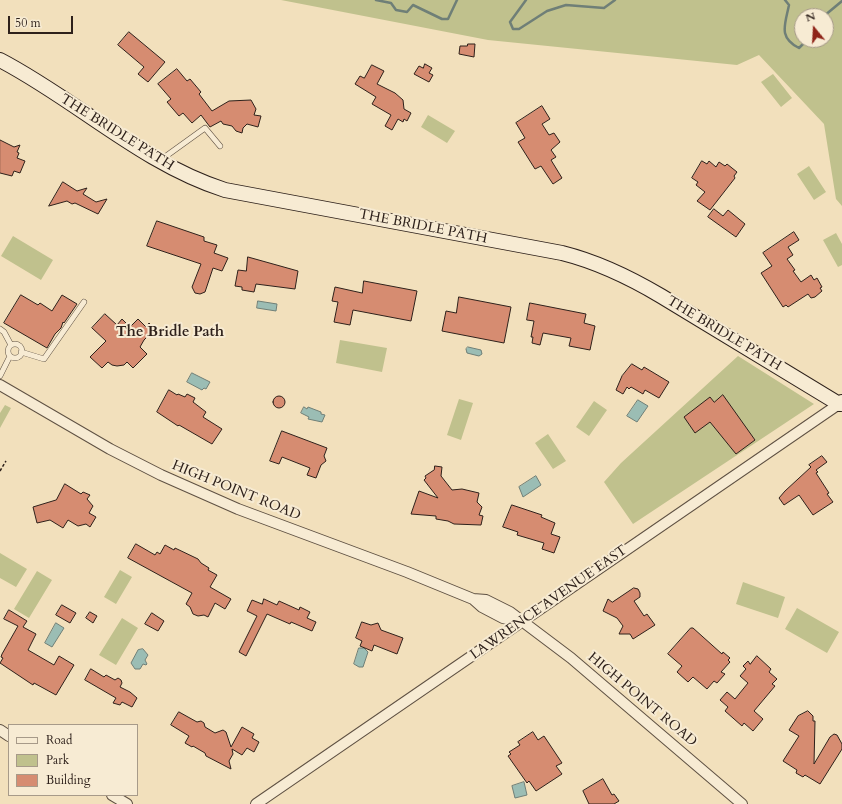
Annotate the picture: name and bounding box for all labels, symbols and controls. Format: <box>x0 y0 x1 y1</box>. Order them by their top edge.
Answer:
scale bar <box>10 8 75 34</box>
north arrow <box>794 8 834 48</box>
text: N <box>804 8 817 26</box>
text: 50 m <box>15 15 41 31</box>
street label: THE BRIDLE PATH <box>57 91 177 175</box>
street label: THE BRIDLE PATH <box>357 206 489 248</box>
street label: THE BRIDLE PATH <box>664 293 784 375</box>
district label: The Bridle Path <box>116 324 224 342</box>
street label: HIGH POINT ROAD <box>169 457 303 525</box>
street label: LAWRENCE AVENUE EAST <box>467 542 631 664</box>
street label: HIGH POINT ROAD <box>584 649 700 751</box>
legend <box>8 724 138 796</box>
text: Road <box>46 732 72 748</box>
text: Park <box>46 752 69 768</box>
text: Building <box>46 772 90 788</box>

